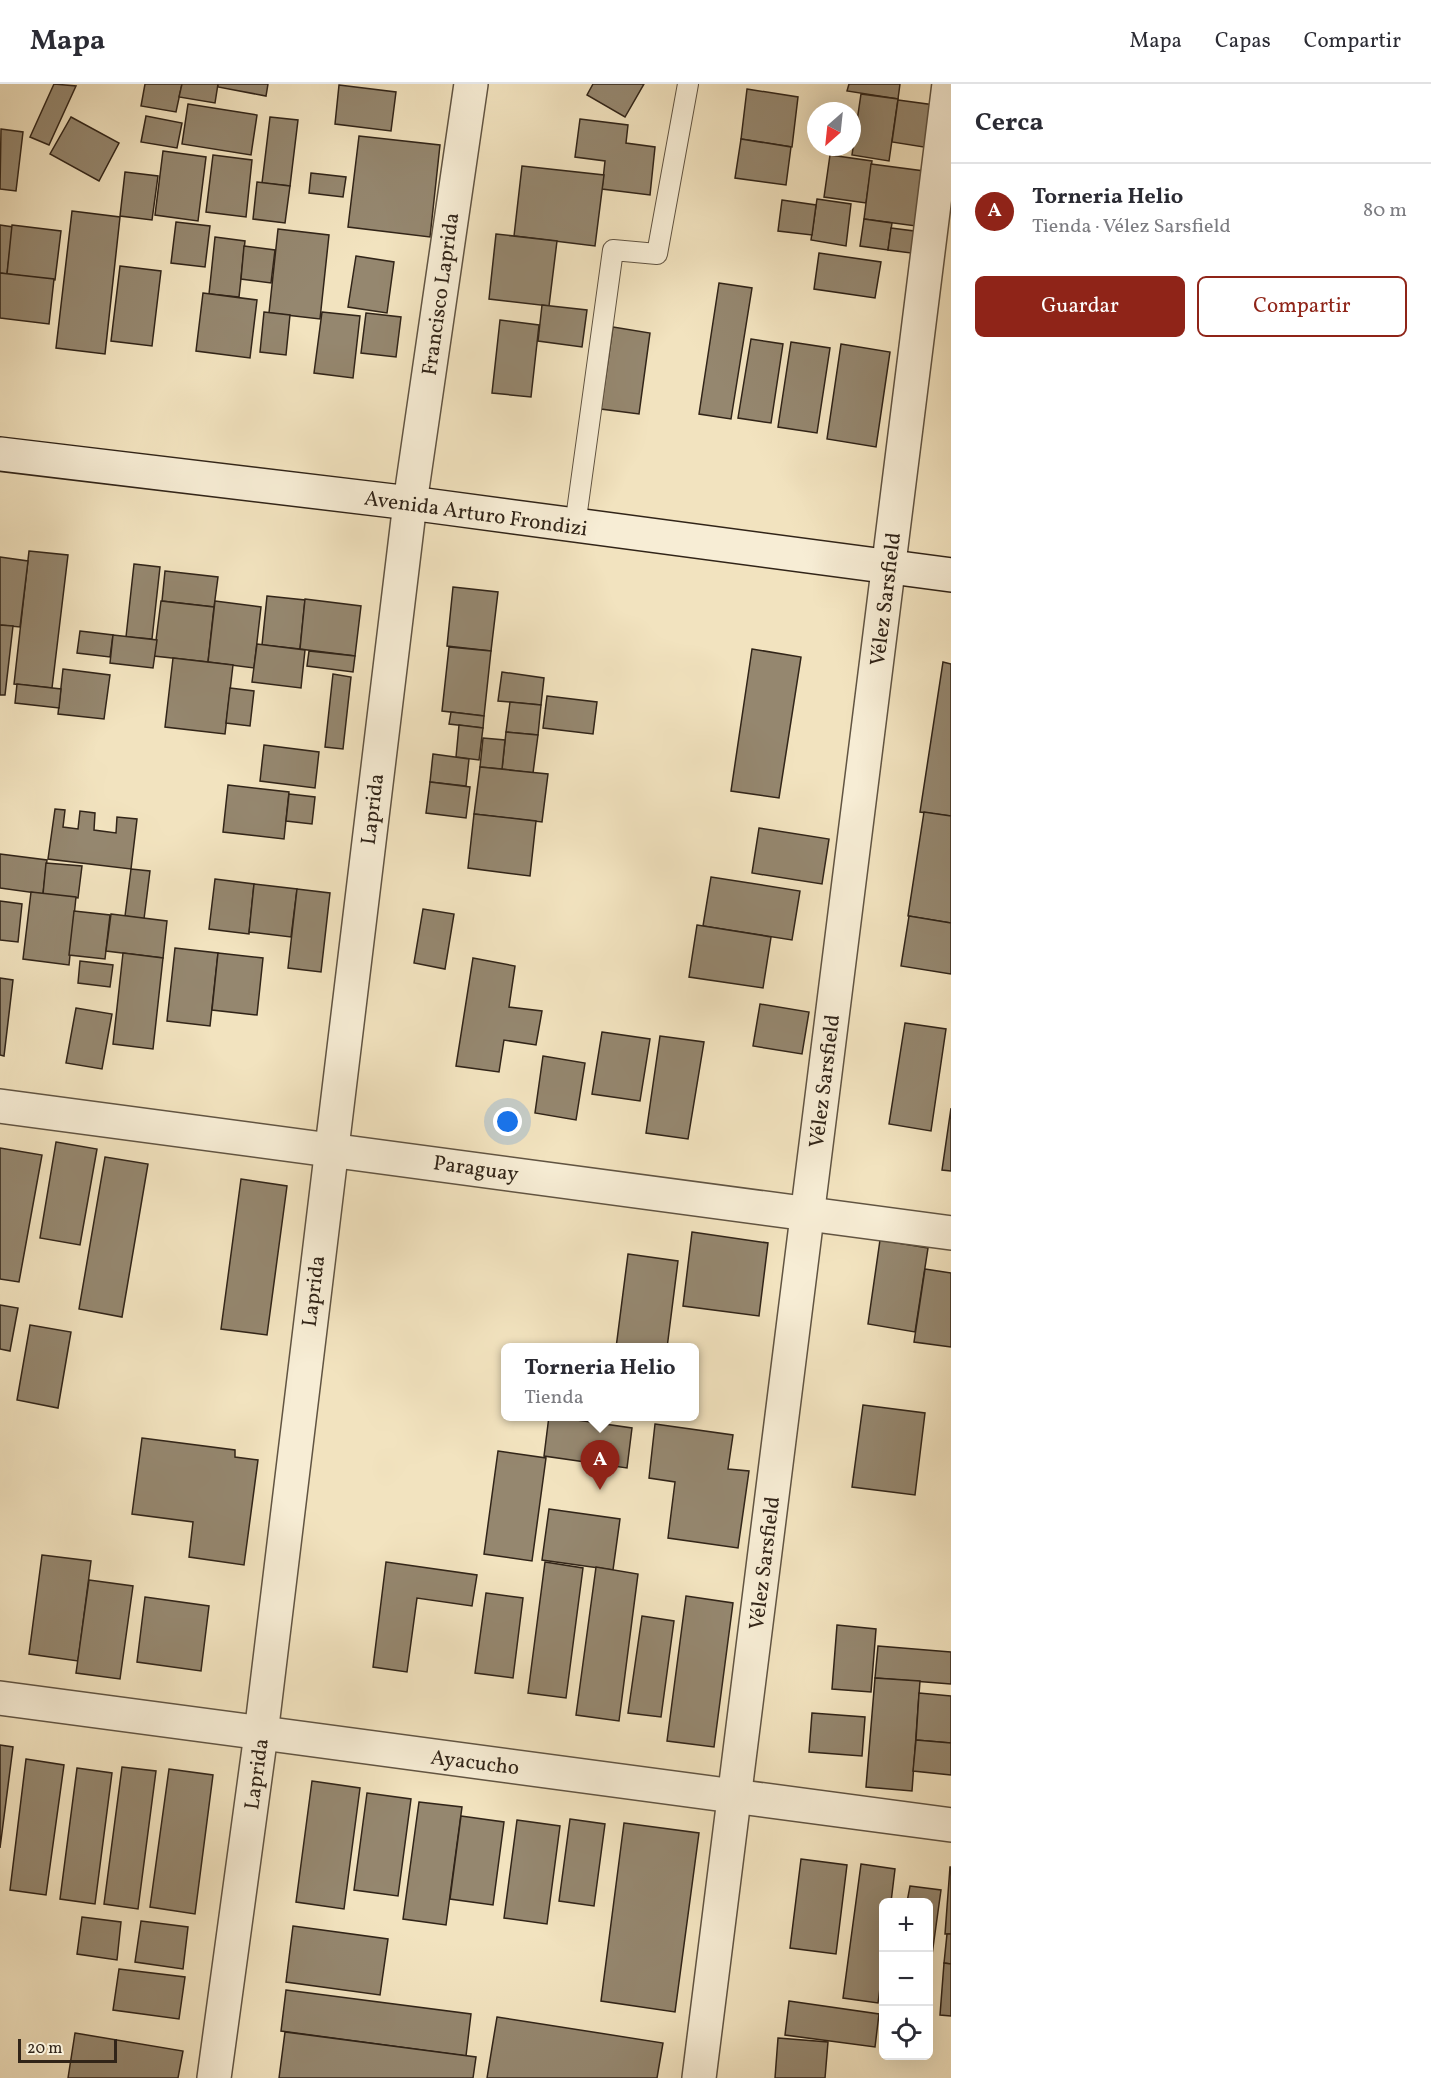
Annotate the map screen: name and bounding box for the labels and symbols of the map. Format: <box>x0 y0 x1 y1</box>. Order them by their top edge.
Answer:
north arrow <box>807 102 861 156</box>
street label: Francisco Laprida <box>416 211 467 377</box>
street label: Avenida Arturo Frondizi <box>362 484 589 545</box>
street label: Vélez Sarsfield <box>864 531 909 668</box>
street label: Laprida <box>355 772 392 847</box>
street label: Vélez Sarsfield <box>803 1013 848 1150</box>
your location <box>493 1107 522 1136</box>
street label: Paraguay <box>431 1149 521 1190</box>
street label: Laprida <box>296 1254 333 1329</box>
pin: A <box>580 1440 620 1490</box>
street label: Vélez Sarsfield <box>743 1495 788 1632</box>
street label: Laprida <box>238 1737 277 1812</box>
street label: Ayacucho <box>429 1744 521 1783</box>
scale bar <box>18 2036 117 2064</box>

